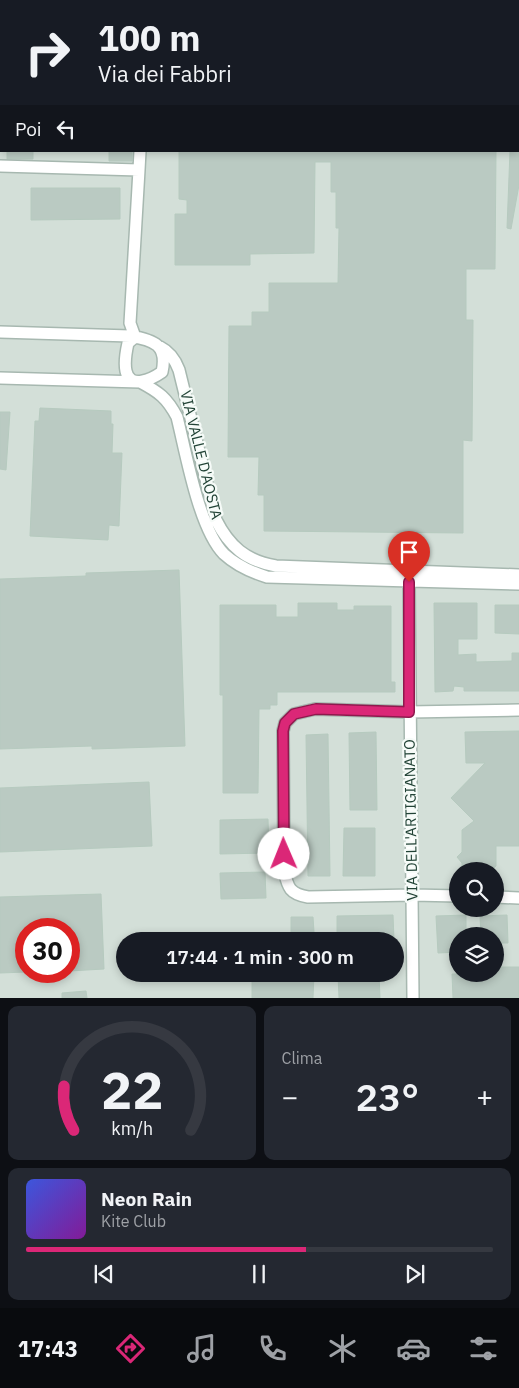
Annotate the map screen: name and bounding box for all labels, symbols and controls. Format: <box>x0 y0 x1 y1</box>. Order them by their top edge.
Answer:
text: 100 m <box>98 15 201 61</box>
icon: right <box>15 20 80 85</box>
text: Via dei Fabbri <box>98 59 232 88</box>
icon: left <box>52 115 80 143</box>
text: Poi <box>15 117 42 141</box>
street label: VIA VALLE D'AOSTA <box>176 388 227 522</box>
pin <box>388 531 430 582</box>
icon: arrive <box>395 538 423 566</box>
street label: VIA DELL'ARTIGIANATO <box>400 739 421 901</box>
position arrow <box>257 827 309 879</box>
map controls <box>449 862 504 982</box>
button: search <box>449 862 504 917</box>
speed limit sign: 30 <box>15 918 80 983</box>
button: layers <box>449 927 504 982</box>
text: 17:44 · 1 min · 300 m <box>166 945 354 969</box>
text: Clima <box>282 1048 322 1068</box>
text: 22 <box>101 1056 163 1123</box>
text: 23° <box>356 1072 419 1121</box>
text: − <box>282 1078 298 1115</box>
text: + <box>476 1078 493 1115</box>
text: km/h <box>111 1117 153 1140</box>
text: Neon Rain <box>101 1187 192 1211</box>
text: Kite Club <box>101 1211 166 1231</box>
icon: previous <box>90 1260 118 1288</box>
icon: pause <box>245 1260 273 1288</box>
icon: next <box>401 1260 429 1288</box>
icon: directions <box>113 1331 148 1366</box>
icon: music <box>184 1331 219 1366</box>
icon: phone <box>255 1331 290 1366</box>
icon: climate <box>325 1331 360 1366</box>
icon: car <box>396 1331 431 1366</box>
icon: filters <box>466 1331 501 1366</box>
text: 17:43 <box>18 1334 78 1363</box>

